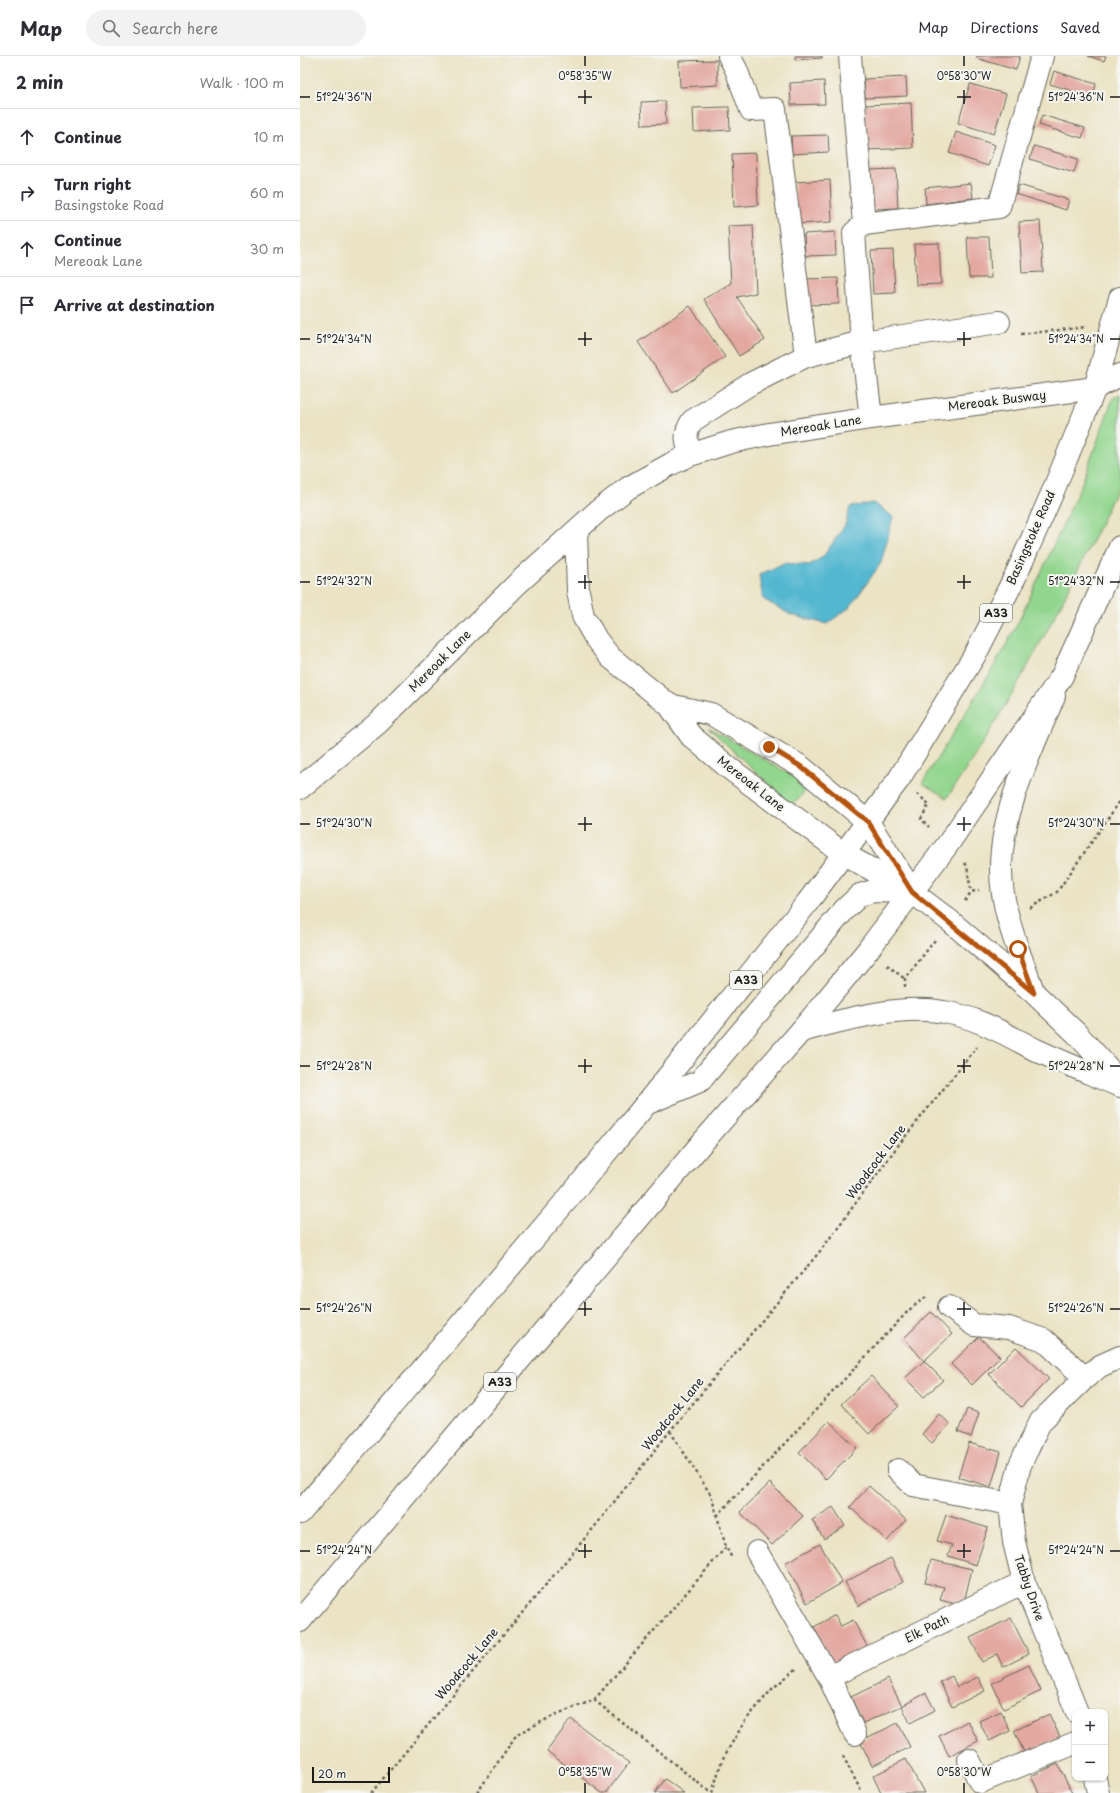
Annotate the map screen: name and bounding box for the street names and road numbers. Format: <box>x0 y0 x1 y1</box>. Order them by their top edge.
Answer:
street label: Mereoak Busway <box>947 385 1047 415</box>
street label: Mereoak Lane <box>779 410 863 440</box>
street label: Basingstoke Road <box>1001 487 1059 588</box>
road number: A33 <box>980 604 1012 622</box>
street label: Mereoak Lane <box>404 625 475 696</box>
street label: Mereoak Lane <box>714 751 790 816</box>
road number: A33 <box>730 971 762 989</box>
street label: Woodcock Lane <box>841 1120 910 1203</box>
road number: A33 <box>484 1373 516 1391</box>
street label: Woodcock Lane <box>637 1373 708 1454</box>
street label: Tabby Drive <box>1010 1552 1050 1623</box>
street label: Elk Path <box>901 1610 952 1647</box>
street label: Woodcock Lane <box>430 1623 502 1704</box>

